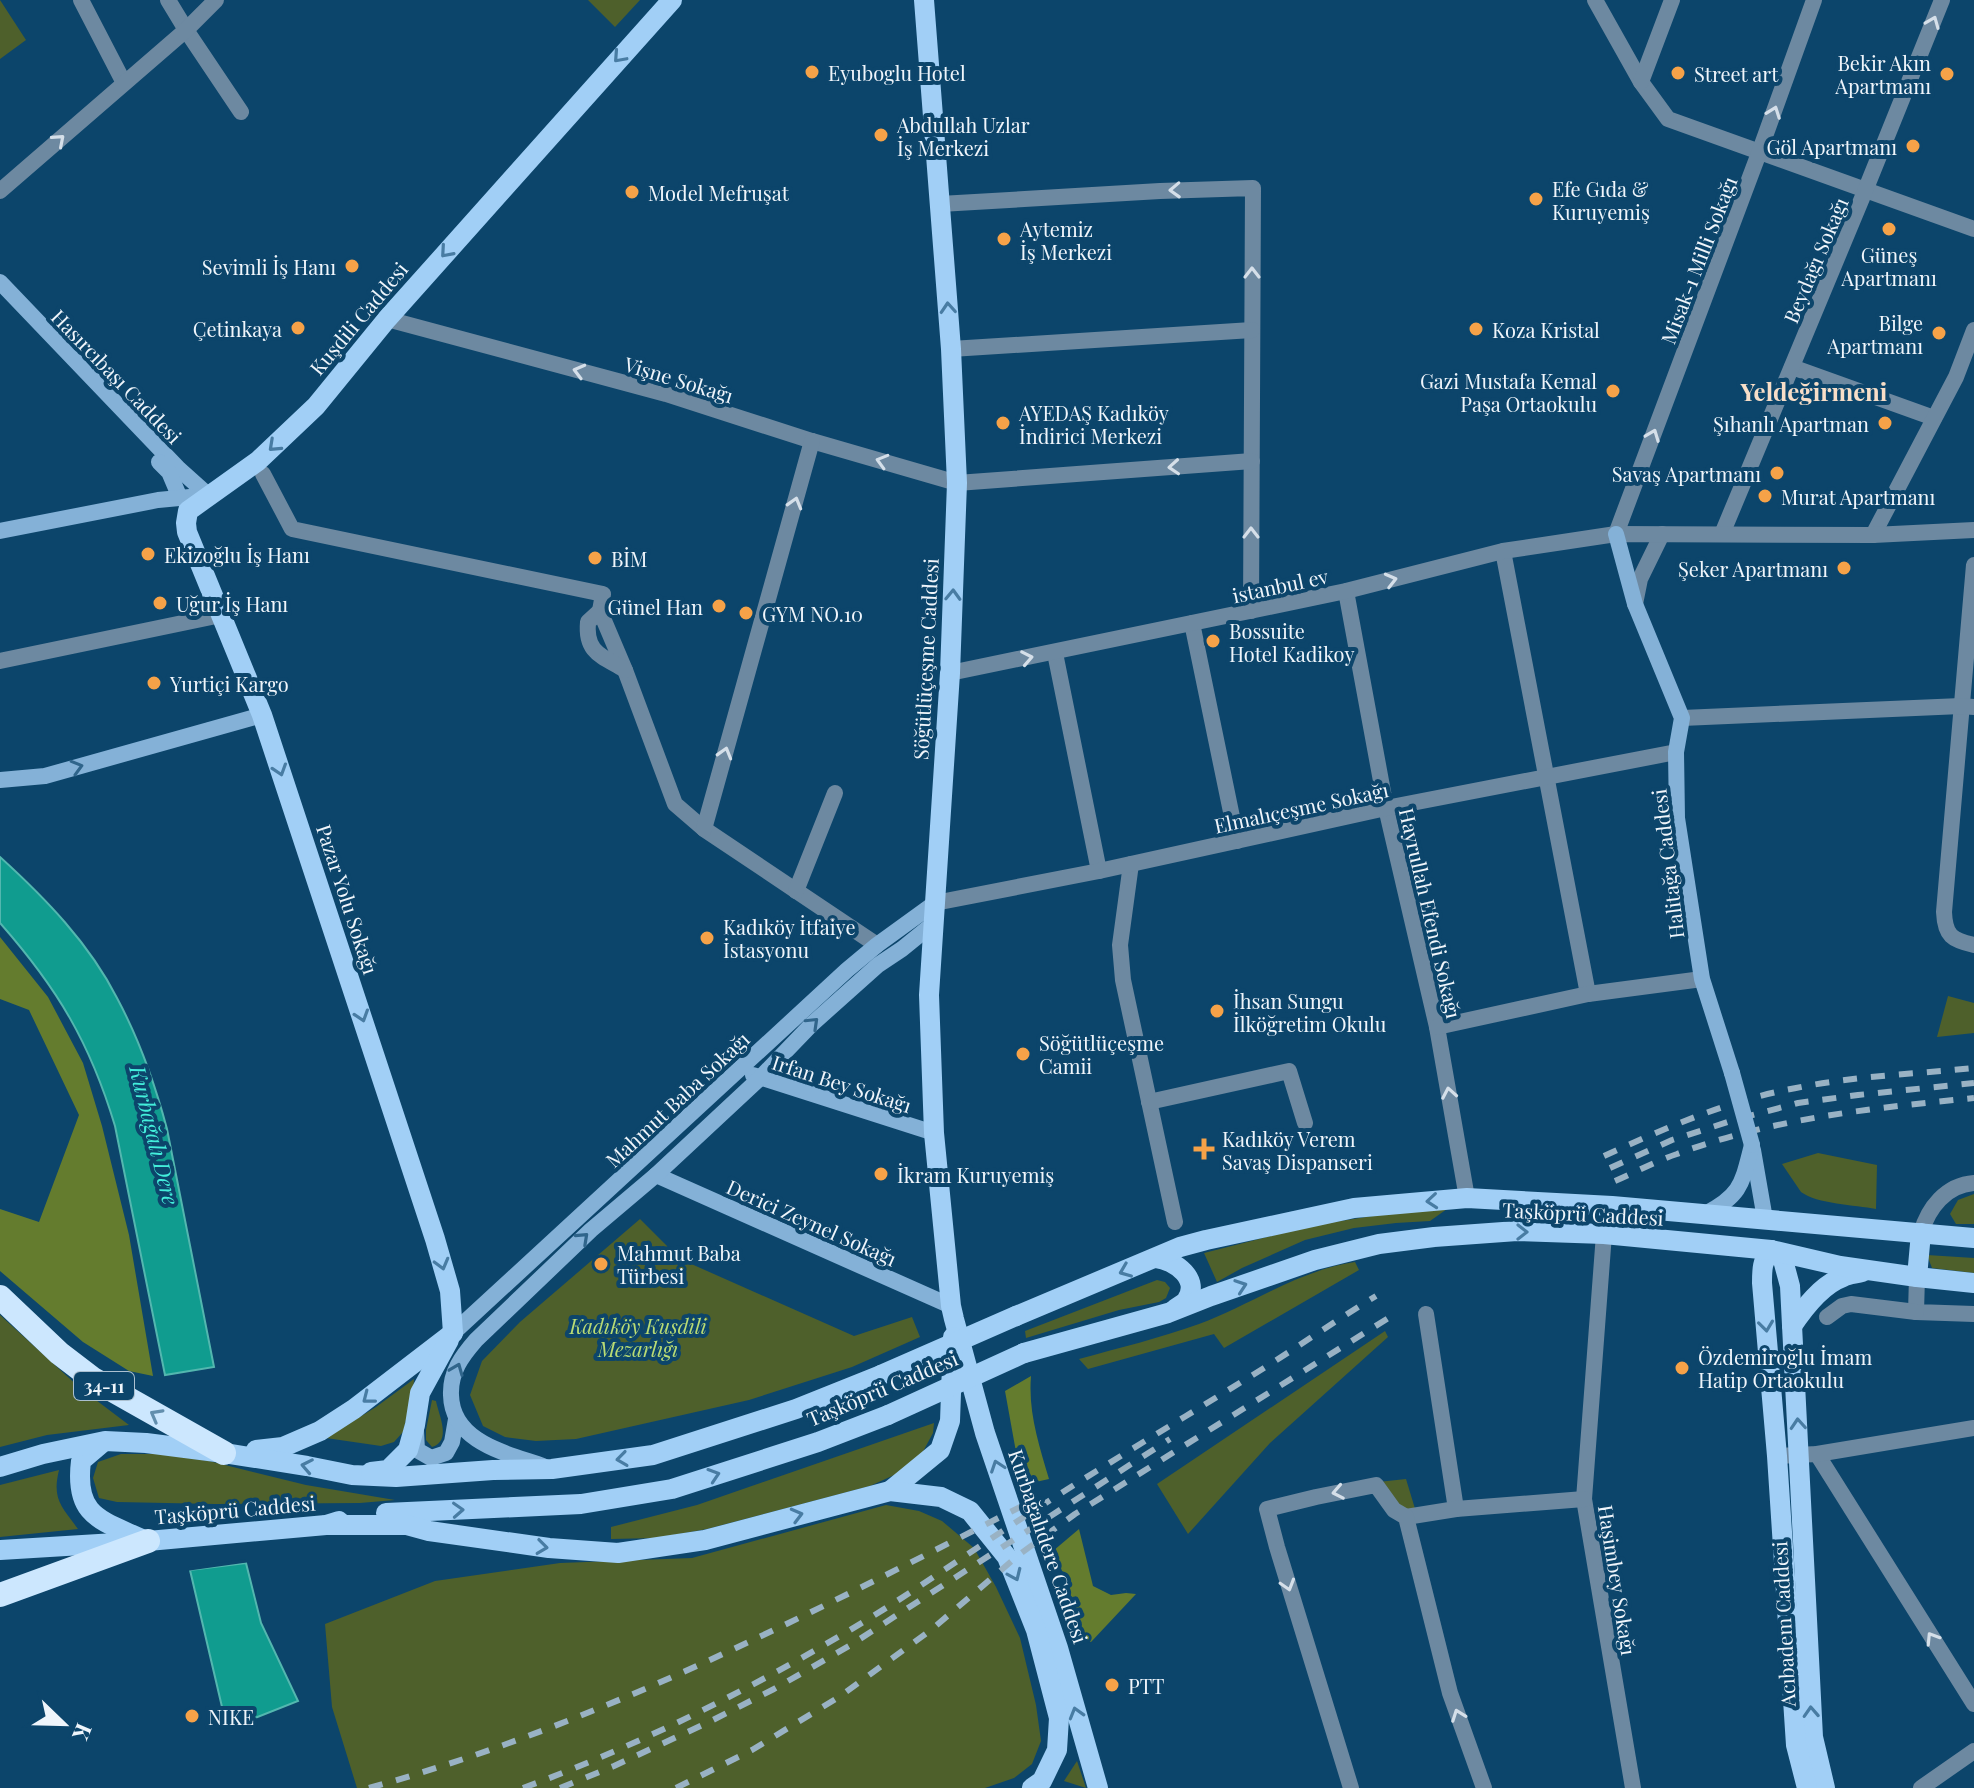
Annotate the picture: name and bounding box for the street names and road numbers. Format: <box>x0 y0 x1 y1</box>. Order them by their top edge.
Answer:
street label: Misak-ı Milli Sokağı <box>1654 172 1742 348</box>
street label: Beydağı Sokağı <box>1776 193 1854 327</box>
street label: Kuşdili Caddesi <box>303 256 413 380</box>
street label: Hasırcıbaşı Caddesi <box>46 303 188 449</box>
street label: Vişne Sokağı <box>620 349 737 408</box>
street label: Söğütlüçeşme Caddesi <box>906 557 944 761</box>
street label: istanbul ev <box>1230 562 1331 608</box>
street label: Elmalıçeşme Sokağı <box>1211 775 1391 839</box>
street label: Halitağa Caddesi <box>1644 787 1690 940</box>
street label: Hayrullah Efendi Sokağı <box>1394 805 1468 1021</box>
street label: Pazar Yolu Sokağı <box>311 821 385 978</box>
street label: Mahmut Baba Sokağı <box>599 1025 755 1173</box>
street label: Irfan Bey Sokağı <box>769 1048 915 1118</box>
street label: Derici Zeynel Sokağı <box>723 1172 901 1272</box>
street label: Taşköprü Caddesi <box>1502 1195 1664 1231</box>
street label: Taşköprü Caddesi <box>802 1344 962 1432</box>
road number: 34-11 <box>74 1372 134 1400</box>
street label: Kurbağalıdere Caddesi <box>1003 1445 1095 1647</box>
street label: Taşköprü Caddesi <box>153 1489 317 1529</box>
street label: Haşimbey Sokağı <box>1593 1503 1643 1657</box>
street label: Acıbadem Caddesi <box>1765 1540 1801 1708</box>

